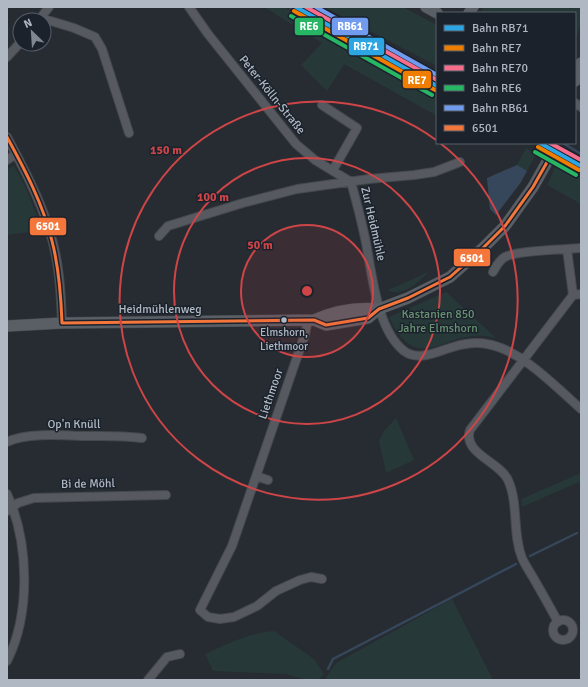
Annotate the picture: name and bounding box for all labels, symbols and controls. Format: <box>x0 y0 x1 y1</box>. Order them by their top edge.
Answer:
north arrow <box>12 12 52 52</box>
legend <box>436 12 576 144</box>
text: N <box>22 16 34 31</box>
line badge: RE6 <box>294 17 324 36</box>
line badge: RB61 <box>331 17 369 36</box>
text: RE6 <box>299 20 319 33</box>
text: RB61 <box>337 20 363 33</box>
text: Bahn RB71 <box>472 21 529 36</box>
line badge: RB71 <box>348 37 385 56</box>
text: RB71 <box>353 40 379 53</box>
text: Bahn RE7 <box>472 41 522 56</box>
street label: Peter-Kölln-Straße <box>236 53 308 137</box>
text: Bahn RE70 <box>472 61 528 76</box>
line badge: RE7 <box>402 70 432 89</box>
text: RE7 <box>407 74 427 87</box>
text: Bahn RE6 <box>472 81 522 96</box>
text: Bahn RB61 <box>472 101 529 116</box>
text: 6501 <box>472 121 498 136</box>
text: 150 m <box>150 143 182 158</box>
street label: Zur Heidmühle <box>357 185 389 263</box>
text: 100 m <box>197 190 229 205</box>
line badge: 6501 <box>29 217 67 236</box>
text: 6501 <box>36 220 60 233</box>
text: 50 m <box>247 238 273 253</box>
line badge: 6501 <box>453 248 491 267</box>
text: 6501 <box>460 252 484 265</box>
centre of rings <box>300 284 314 298</box>
street label: Heidmühlenweg <box>119 302 202 317</box>
park label: Kastanien 850 Jahre Elmshorn <box>398 307 478 336</box>
marker: Elmshorn, Liethmoor <box>279 315 289 325</box>
place label: Elmshorn, Liethmoor <box>260 326 308 353</box>
street label: Liethmoor <box>255 366 287 421</box>
street label: Op'n Knüll <box>47 417 101 432</box>
street label: Bi de Möhl <box>61 476 116 492</box>

